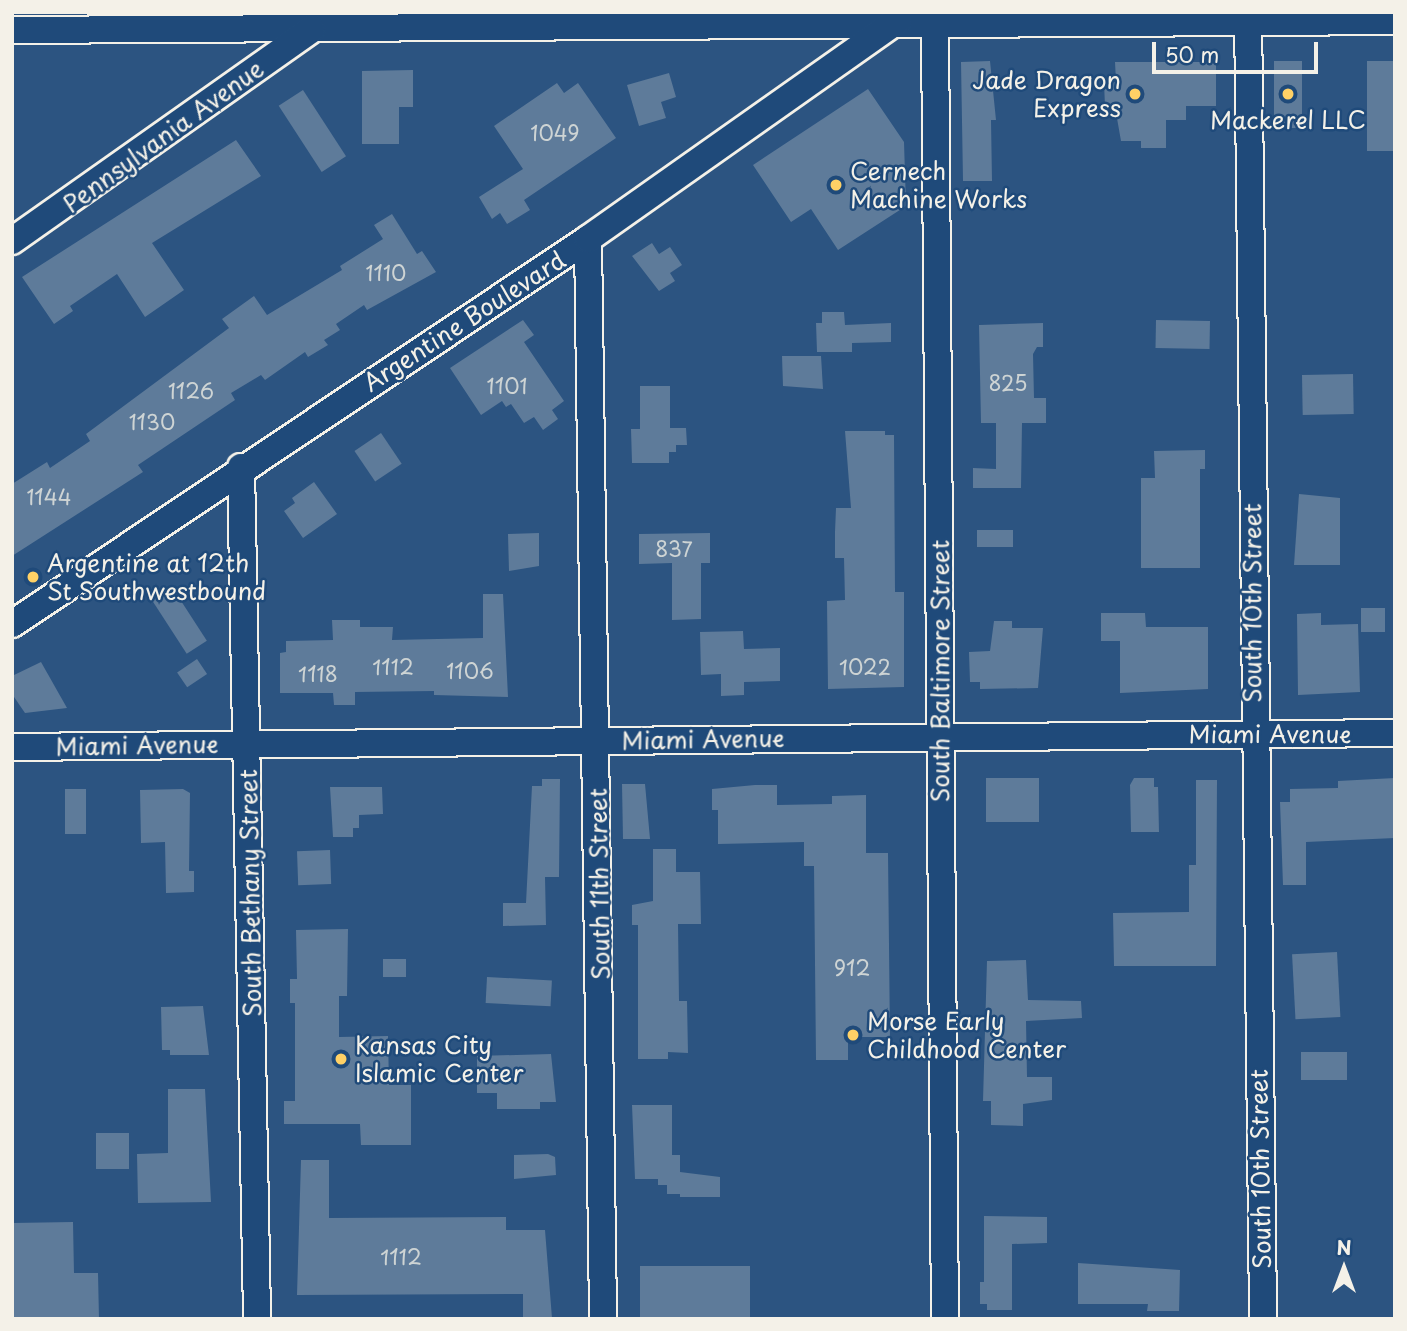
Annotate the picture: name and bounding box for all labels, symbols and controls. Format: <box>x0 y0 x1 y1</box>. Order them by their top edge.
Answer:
scale bar <box>1155 28 1321 72</box>
text: 50 m <box>1165 38 1219 70</box>
street label: Pennsylvania Avenue <box>57 54 269 218</box>
place label: Jade Dragon Express <box>972 66 1121 122</box>
marker: Jade Dragon Express <box>1127 86 1143 102</box>
marker: Mackerel LLC <box>1280 86 1296 102</box>
place label: Mackerel LLC <box>1209 106 1367 134</box>
house number: 1049 <box>530 119 580 145</box>
place label: Cernech Machine Works <box>850 157 1027 213</box>
marker: Cernech Machine Works <box>828 177 844 193</box>
street label: Argentine Boulevard <box>358 245 570 397</box>
house number: 1110 <box>366 259 406 285</box>
house number: 825 <box>988 369 1028 395</box>
house number: 1101 <box>487 372 527 398</box>
house number: 1126 <box>168 377 214 403</box>
house number: 1130 <box>129 408 175 434</box>
house number: 1144 <box>26 483 72 509</box>
street label: South 10th Street <box>1238 501 1266 705</box>
house number: 837 <box>655 535 693 561</box>
street label: South Baltimore Street <box>926 538 954 804</box>
place label: Argentine at 12th St Southwestbound <box>47 549 266 605</box>
marker: Argentine at 12th St Southwestbound <box>25 569 41 585</box>
house number: 1112 <box>372 653 414 679</box>
house number: 1022 <box>839 653 891 679</box>
house number: 1106 <box>446 657 494 683</box>
house number: 1118 <box>298 660 338 686</box>
street label: Miami Avenue <box>1189 720 1351 748</box>
street label: Miami Avenue <box>622 723 784 755</box>
street label: Miami Avenue <box>56 729 218 761</box>
street label: South Bethany Street <box>233 768 267 1018</box>
street label: South 11th Street <box>583 785 615 983</box>
house number: 912 <box>834 954 870 980</box>
place label: Morse Early Childhood Center <box>867 1007 1068 1063</box>
marker: Morse Early Childhood Center <box>845 1027 861 1043</box>
place label: Kansas City Islamic Center <box>355 1031 521 1087</box>
marker: Kansas City Islamic Center <box>333 1051 349 1067</box>
street label: South 10th Street <box>1244 1067 1276 1271</box>
north arrow <box>1309 1233 1379 1303</box>
text: N <box>1336 1233 1352 1261</box>
house number: 1112 <box>380 1243 422 1269</box>

